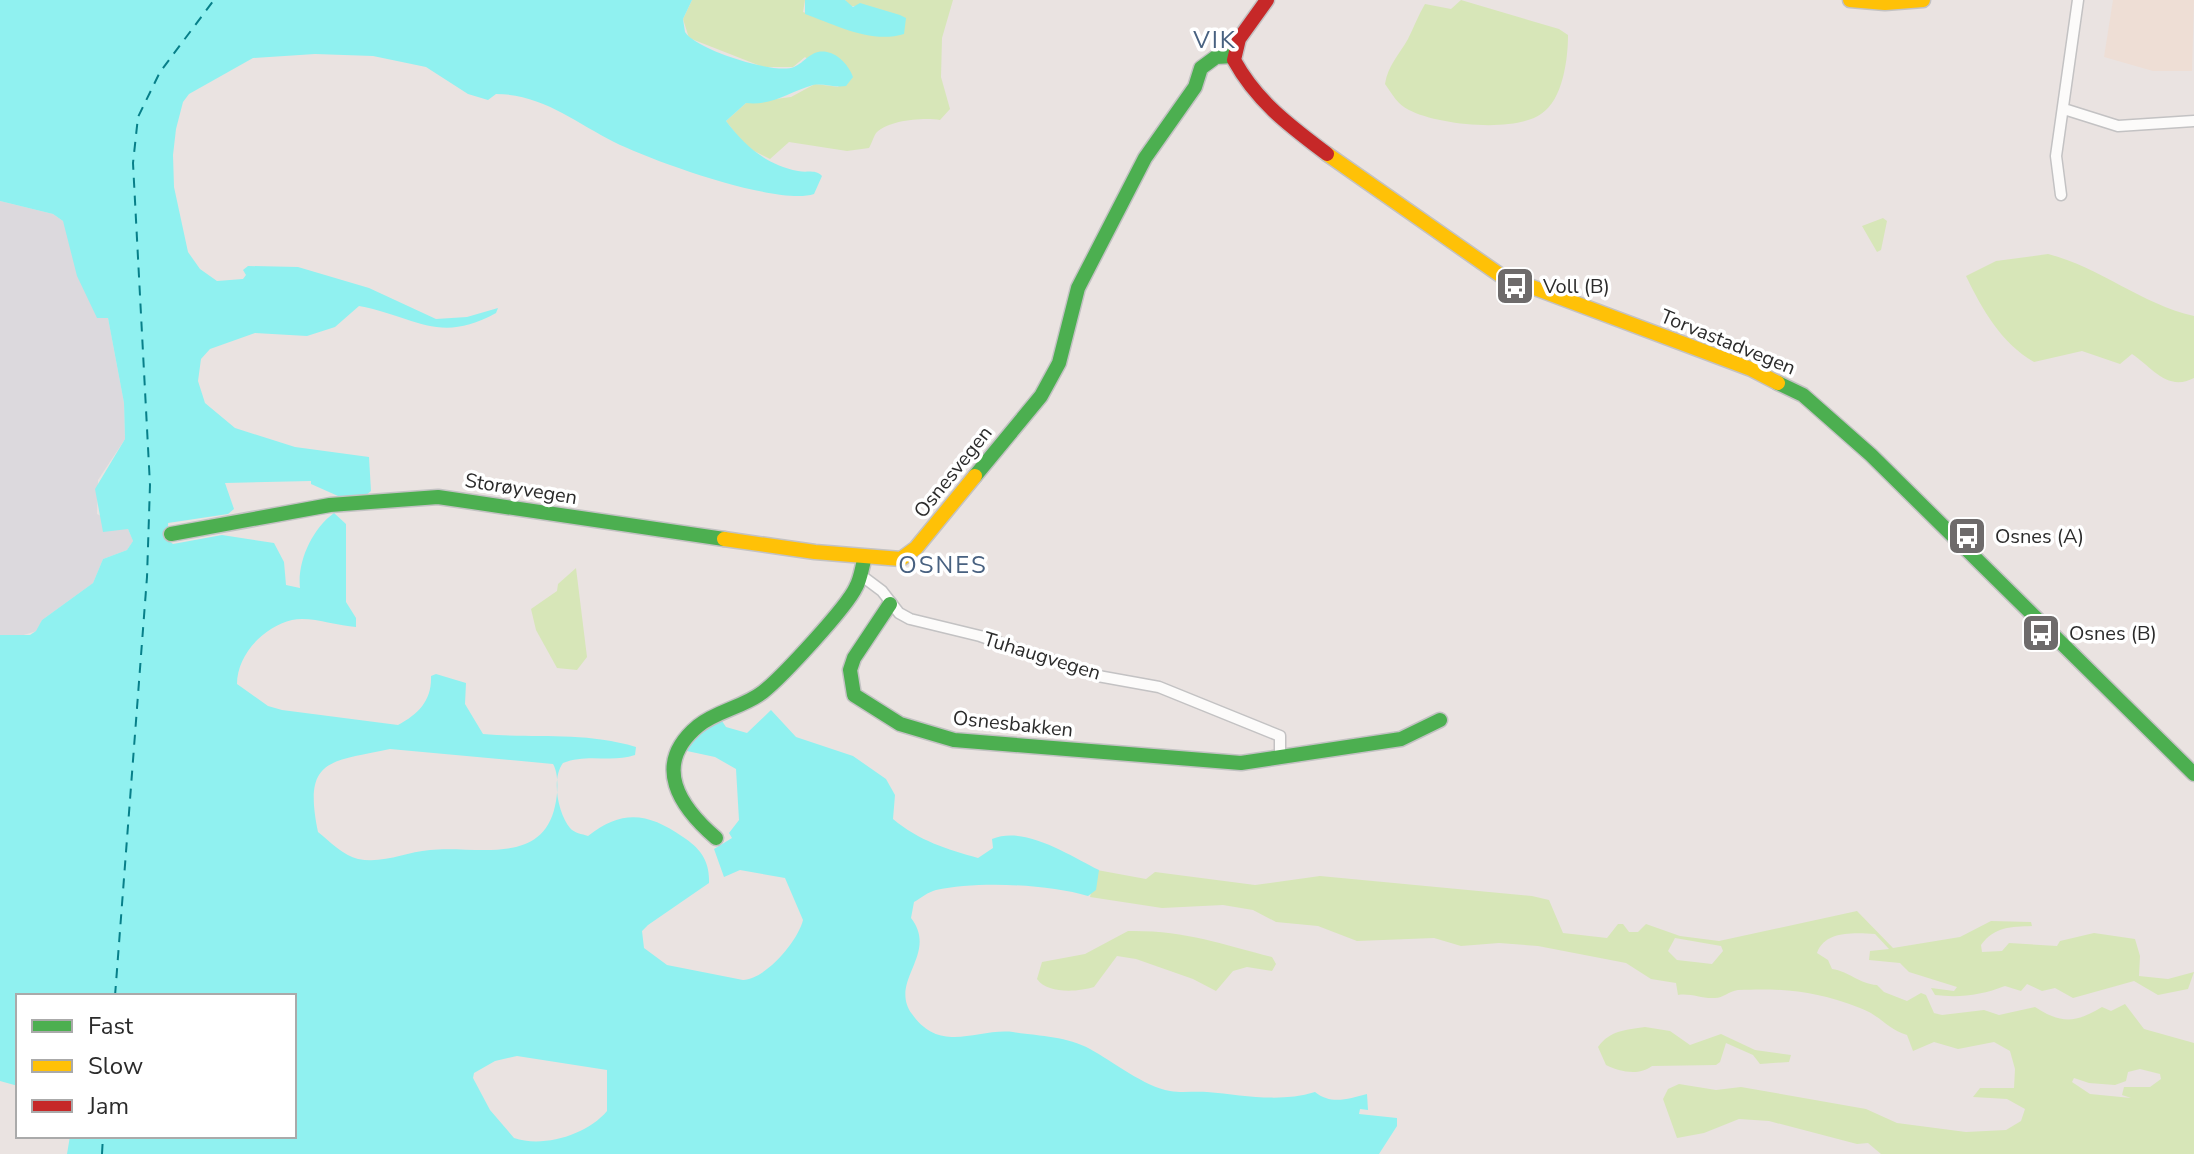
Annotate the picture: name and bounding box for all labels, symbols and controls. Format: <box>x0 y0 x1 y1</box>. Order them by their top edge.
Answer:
district label: VIK <box>1192 24 1237 56</box>
bus stop icon: Voll (B) <box>1494 265 1536 307</box>
place label: Voll (B) <box>1542 273 1610 300</box>
street label: Torvastadvegen <box>1656 303 1800 381</box>
street label: Osnesvegen <box>908 420 998 524</box>
street label: Storøyvegen <box>463 467 579 511</box>
bus stop icon: Osnes (A) <box>1946 515 1988 557</box>
place label: Osnes (A) <box>1995 523 2084 550</box>
district label: OSNES <box>898 549 988 581</box>
bus stop icon: Osnes (B) <box>2020 612 2062 654</box>
place label: Osnes (B) <box>2069 620 2157 647</box>
street label: Tuhaugvegen <box>980 625 1104 687</box>
street label: Osnesbakken <box>952 704 1074 744</box>
legend <box>16 994 296 1138</box>
text: Fast <box>88 1010 134 1042</box>
text: Slow <box>88 1050 143 1082</box>
text: Jam <box>87 1090 129 1122</box>

